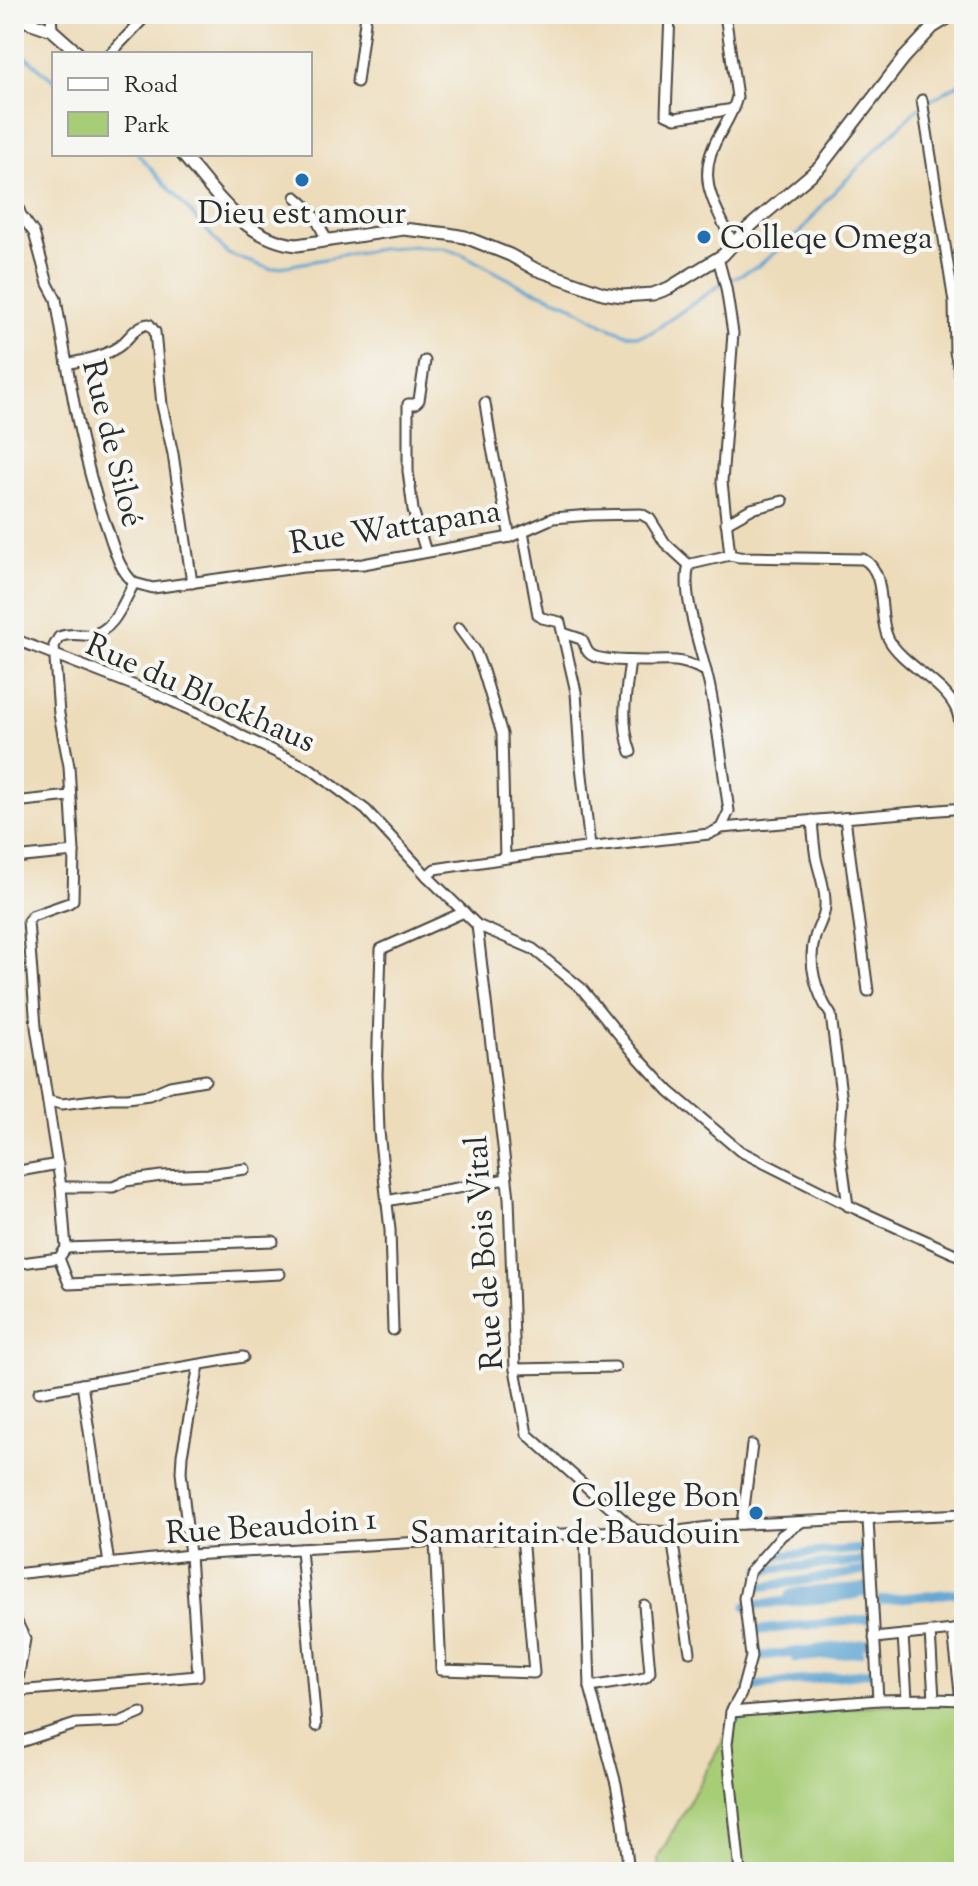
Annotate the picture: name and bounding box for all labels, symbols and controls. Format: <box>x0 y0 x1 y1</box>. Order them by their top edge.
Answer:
legend <box>52 52 312 156</box>
text: Road <box>124 69 178 103</box>
text: Park <box>124 109 170 143</box>
marker: Dieu est amour <box>293 171 311 189</box>
place label: Dieu est amour <box>198 192 406 238</box>
place label: Colleqe Omega <box>720 217 933 263</box>
marker: Colleqe Omega <box>695 228 713 246</box>
street label: Rue de Siloé <box>68 355 154 532</box>
street label: Rue Wattapana <box>287 490 504 568</box>
street label: Rue du Blockhaus <box>78 623 322 766</box>
street label: Rue de Bois Vital <box>455 1134 517 1372</box>
place label: College Bon Samaritain de Baudouin <box>410 1475 740 1558</box>
street label: Rue Beaudoin 1 <box>164 1498 378 1558</box>
marker: College Bon Samaritain de Baudouin <box>747 1504 765 1522</box>

